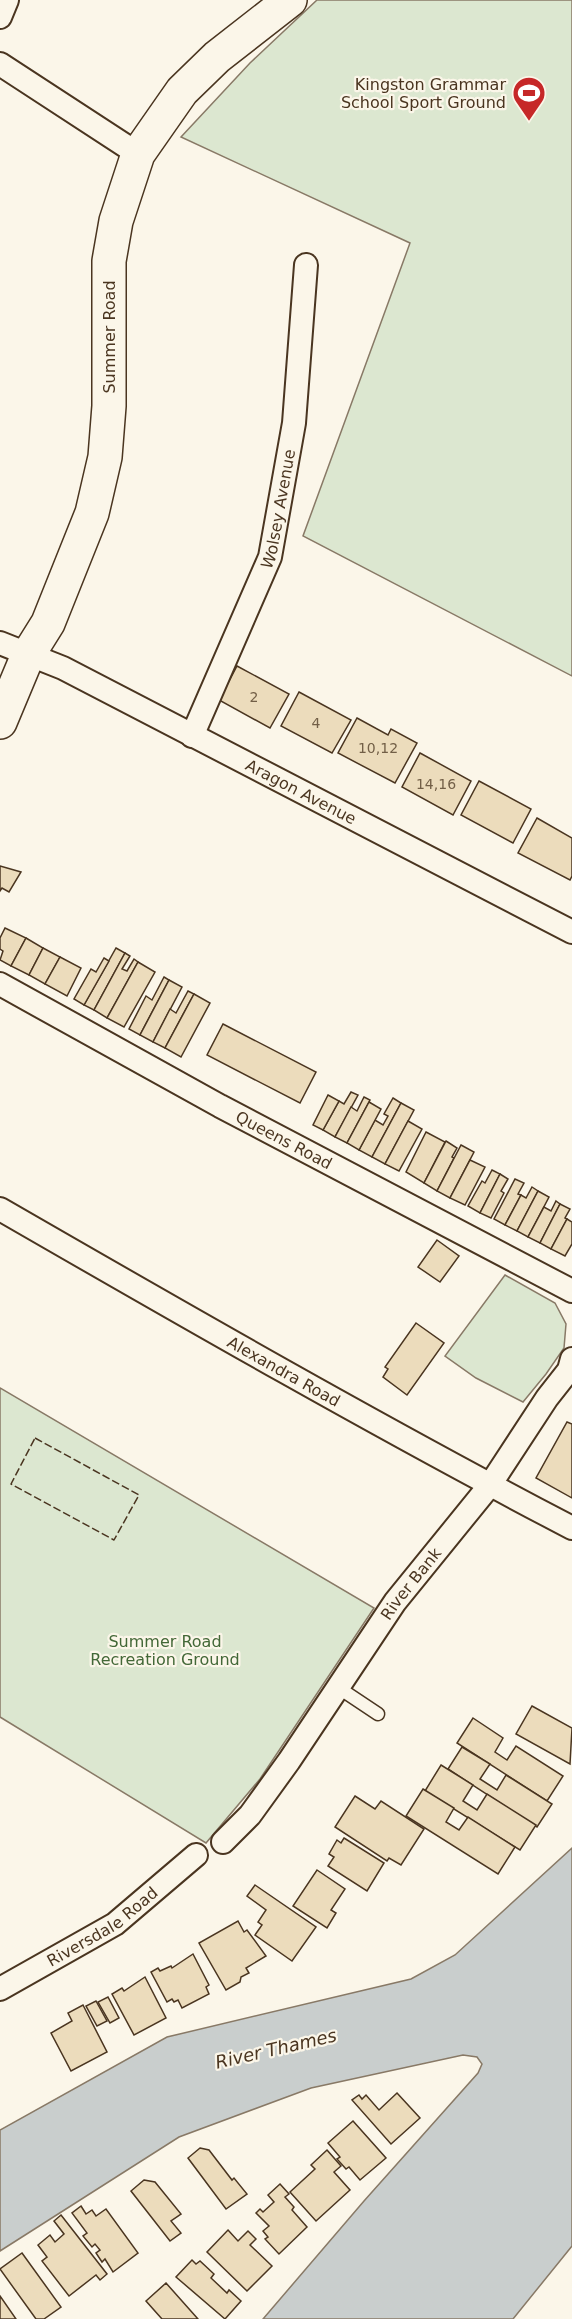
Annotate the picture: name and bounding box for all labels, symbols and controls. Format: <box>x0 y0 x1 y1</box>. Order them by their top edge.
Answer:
place label: Kingston Grammar School Sport Ground <box>341 75 506 112</box>
sports icon: Kingston Grammar School Sport Ground <box>511 75 547 122</box>
street label: Summer Road <box>100 280 119 394</box>
street label: Wolsey Avenue <box>257 448 299 572</box>
house number: 2 <box>250 689 258 705</box>
house number: 4 <box>312 715 321 731</box>
house number: 10,12 <box>358 740 398 756</box>
street label: Aragon Avenue <box>242 755 359 828</box>
house number: 14,16 <box>416 776 456 792</box>
street label: Queens Road <box>232 1107 335 1173</box>
street label: Alexandra Road <box>224 1332 343 1411</box>
street label: River Bank <box>377 1543 446 1624</box>
park label: Summer Road Recreation Ground <box>90 1632 240 1669</box>
street label: Riversdale Road <box>44 1883 162 1970</box>
water label: River Thames <box>213 2024 339 2073</box>

